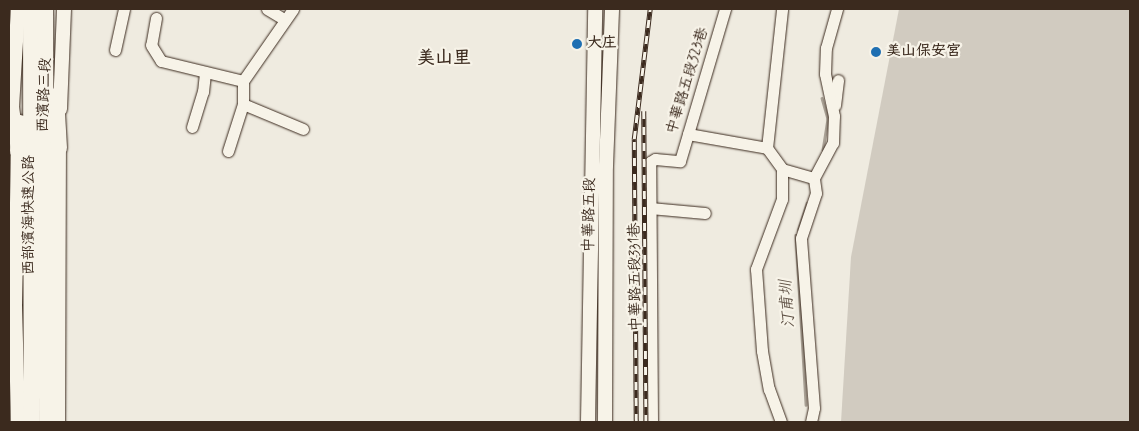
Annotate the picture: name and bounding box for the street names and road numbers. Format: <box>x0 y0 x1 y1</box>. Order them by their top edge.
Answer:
street label: 中華路五段323巷 <box>663 25 713 137</box>
street label: 西濱路三段 <box>35 57 55 133</box>
street label: 西部濱海快速公路 <box>21 155 39 275</box>
street label: 中華路五段 <box>580 177 600 253</box>
street label: 中華路五段331巷 <box>626 222 646 332</box>

